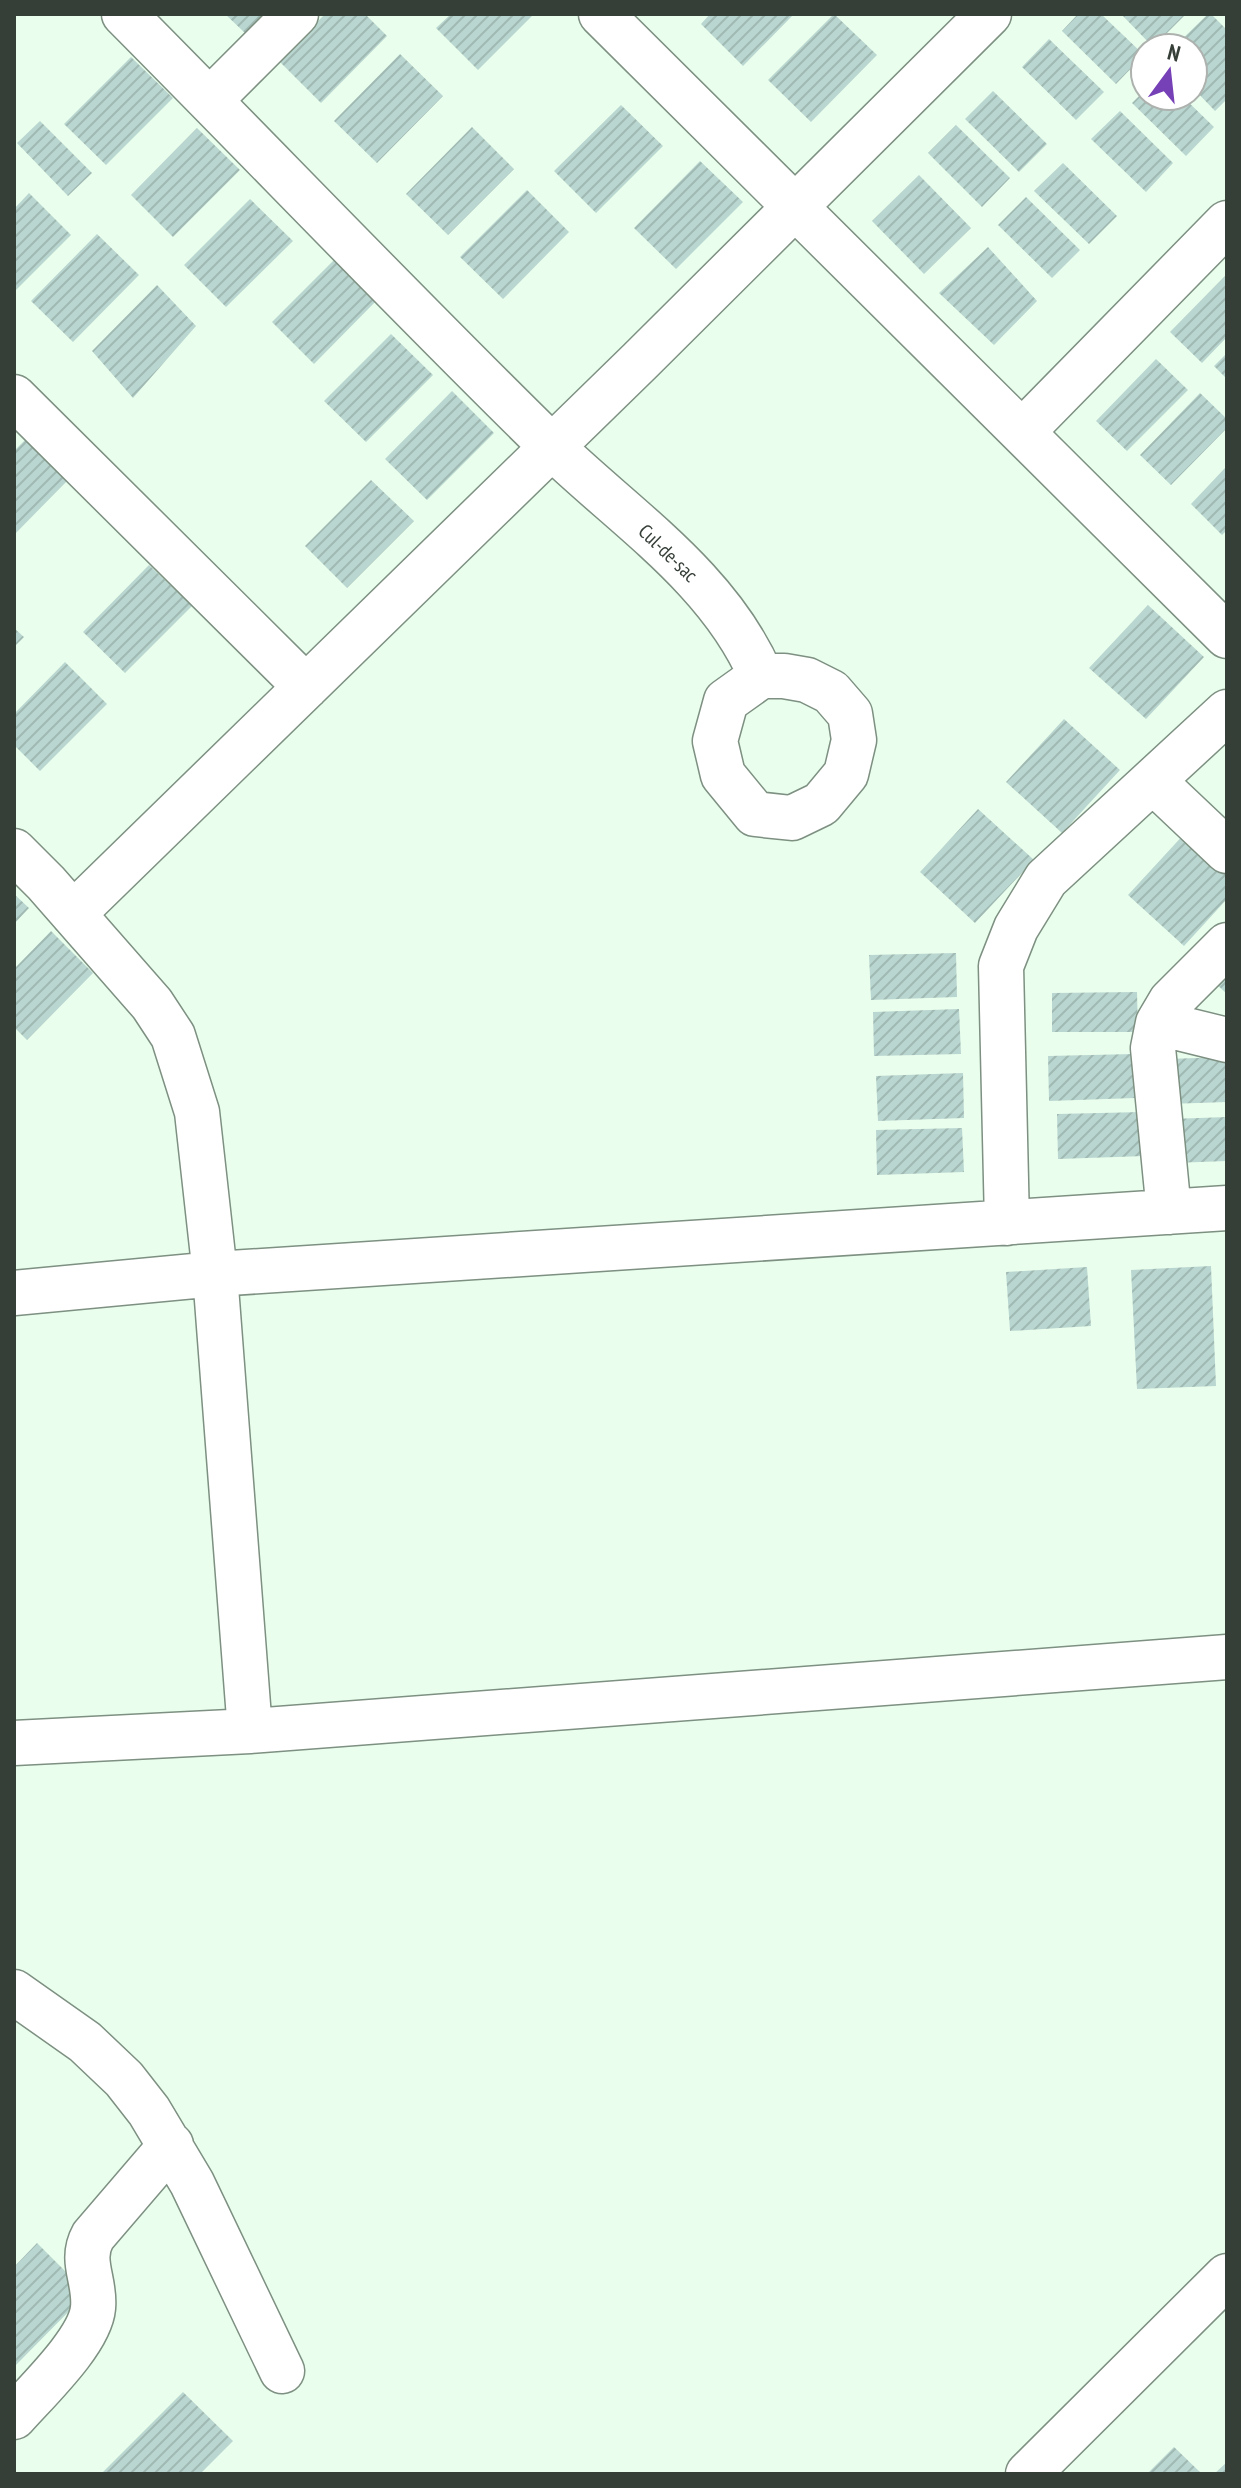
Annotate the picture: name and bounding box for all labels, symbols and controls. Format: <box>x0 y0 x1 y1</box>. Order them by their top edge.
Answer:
north arrow <box>1129 32 1209 112</box>
text: N <box>1165 38 1184 68</box>
street label: Cul-de-sac <box>633 518 703 588</box>

